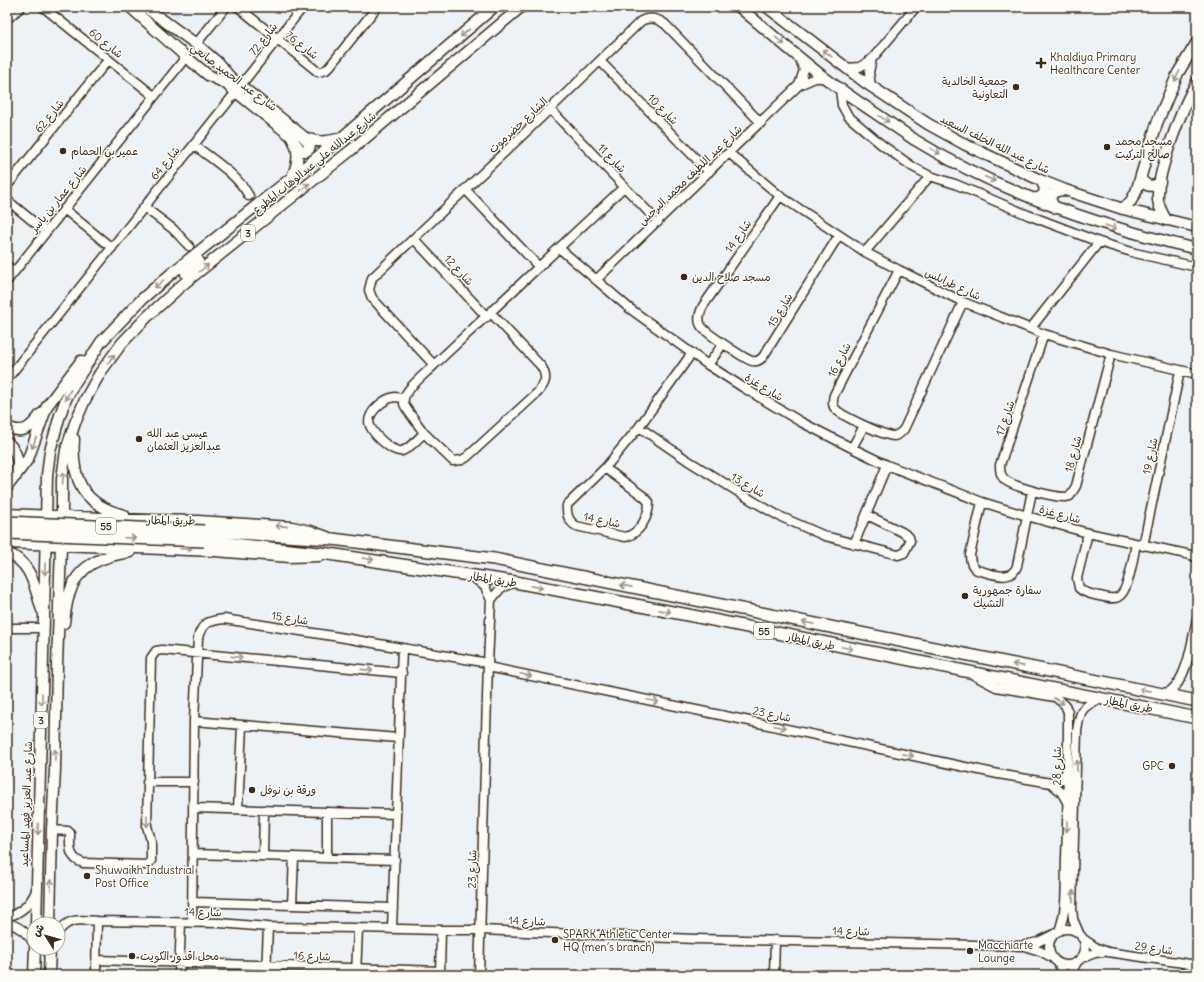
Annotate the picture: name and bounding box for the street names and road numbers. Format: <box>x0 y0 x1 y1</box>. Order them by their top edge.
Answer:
street label: شارع 72 <box>246 20 282 59</box>
street label: شارع 60 <box>85 25 126 63</box>
street label: شارع 76 <box>281 28 321 64</box>
street label: شارع عبد الحميد صانعي <box>186 40 280 117</box>
street label: شارع 10 <box>643 91 681 129</box>
street label: الشارع حضرموت <box>486 94 552 157</box>
street label: شارع 62 <box>31 97 68 137</box>
street label: شارع عبدالله علي عبدالوهاب المطوع <box>249 109 381 220</box>
street label: شارع عبد الله الخلف السعيد <box>937 111 1052 178</box>
street label: شارع عبد اللطيف محمد البرجس <box>635 122 746 230</box>
street label: شارع 11 <box>593 140 629 177</box>
street label: شارع 64 <box>147 143 184 184</box>
street label: شارع عمار بن ياسر <box>26 163 91 237</box>
street label: شارع 14 <box>722 217 756 256</box>
road number: 3 <box>241 225 255 241</box>
street label: شارع 12 <box>440 252 477 290</box>
street label: شارع طرابلس <box>922 265 983 305</box>
street label: شارع 15 <box>764 290 797 331</box>
street label: شارع 16 <box>824 340 855 381</box>
street label: شارع غزة <box>741 370 786 406</box>
street label: شارع 17 <box>992 399 1019 438</box>
street label: شارع 18 <box>1061 434 1086 474</box>
street label: شارع 19 <box>1139 436 1163 476</box>
street label: شارع 13 <box>727 469 767 502</box>
street label: شارع غزة <box>1037 502 1082 528</box>
street label: شارع 14 <box>582 509 622 533</box>
street label: طريق المطار <box>145 513 196 527</box>
road number: 55 <box>96 518 116 534</box>
street label: طريق المطار <box>467 568 518 590</box>
street label: شارع 15 <box>270 608 309 630</box>
road number: 55 <box>754 623 774 639</box>
street label: طريق المطار <box>785 629 836 653</box>
street label: طريق المطار <box>1103 692 1154 716</box>
street label: شارع 23 <box>751 703 792 727</box>
road number: 3 <box>34 712 48 728</box>
street label: شارع عبد العزيز فهد المساعيد <box>17 741 37 867</box>
street label: شارع 28 <box>1050 747 1066 785</box>
street label: شارع 23 <box>465 850 481 889</box>
street label: شارع 14 <box>184 905 222 921</box>
street label: شارع 14 <box>508 913 546 931</box>
street label: شارع 14 <box>832 924 870 940</box>
street label: شارع 29 <box>1134 938 1174 960</box>
street label: شارع 16 <box>293 948 331 966</box>

